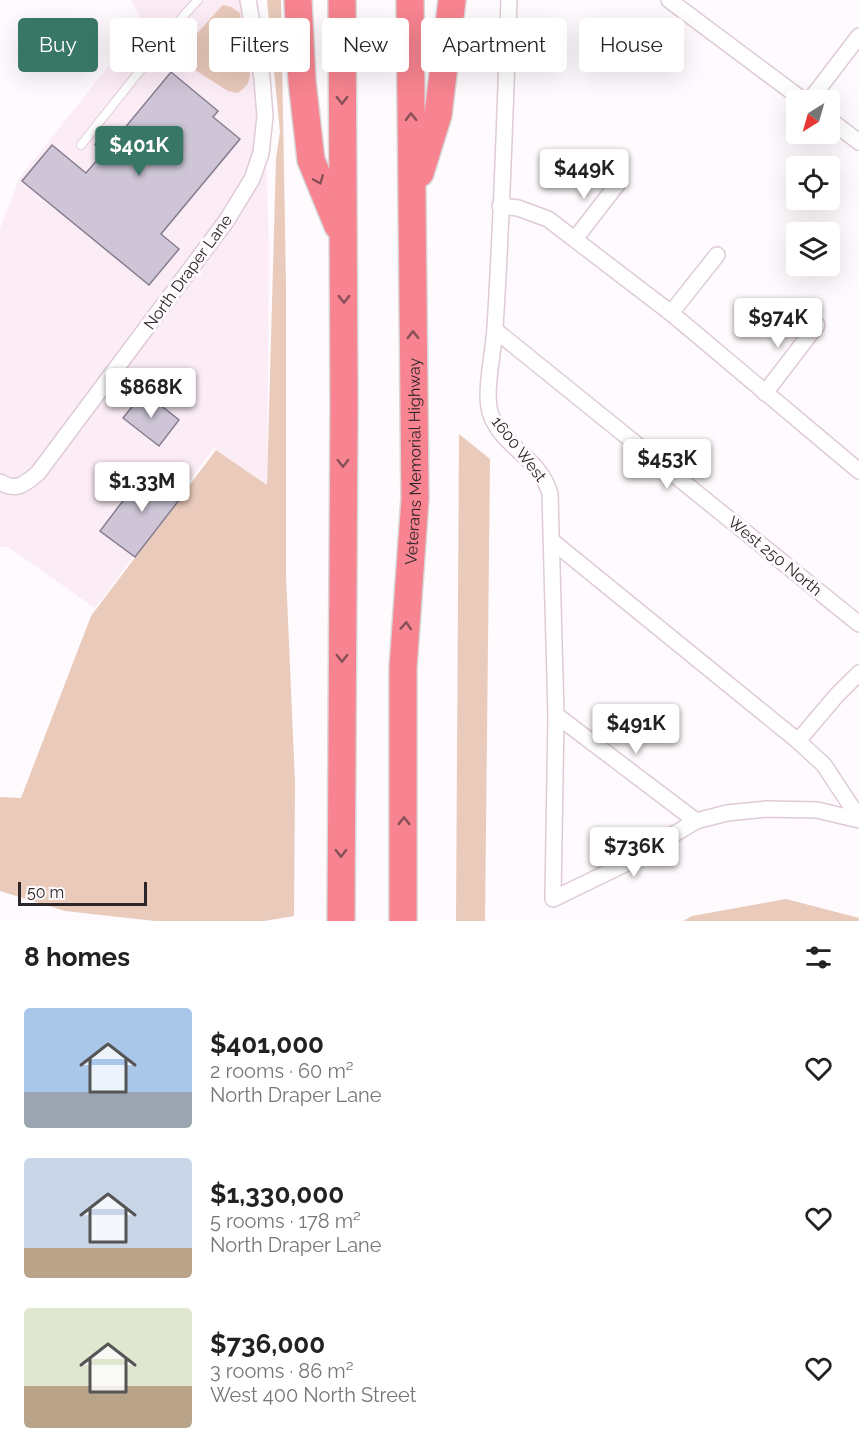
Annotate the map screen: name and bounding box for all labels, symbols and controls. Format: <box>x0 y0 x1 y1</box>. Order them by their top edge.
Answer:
chip: Buy <box>18 18 98 72</box>
chip: Rent <box>110 18 197 72</box>
chip: Filters <box>209 18 310 72</box>
chip: New <box>322 18 409 72</box>
chip: Apartment <box>421 18 567 72</box>
chip: House <box>579 18 684 72</box>
north arrow <box>786 90 840 144</box>
map controls <box>786 90 840 276</box>
one-way arrow <box>336 96 348 105</box>
one-way arrow <box>405 113 417 122</box>
pin: $401K <box>97 126 181 177</box>
text: $401K <box>109 133 169 157</box>
pin: $449K <box>542 149 626 200</box>
text: $449K <box>554 156 614 180</box>
button: locate <box>786 156 840 210</box>
one-way arrow <box>312 173 324 184</box>
street label: North Draper Lane <box>140 211 236 333</box>
button: layers <box>786 222 840 276</box>
one-way arrow <box>338 295 350 304</box>
pin: $974K <box>736 298 820 349</box>
text: $974K <box>748 305 808 329</box>
one-way arrow <box>407 331 419 340</box>
street label: Veterans Memorial Highway <box>401 358 425 565</box>
pin: $868K <box>109 368 193 419</box>
text: $868K <box>120 375 182 399</box>
street label: 1600 West <box>488 413 551 486</box>
pin: $453K <box>625 439 709 490</box>
text: $453K <box>637 446 697 470</box>
one-way arrow <box>337 459 349 468</box>
pin: $1.33M <box>93 462 191 513</box>
text: $1.33M <box>109 469 175 493</box>
street label: West 250 North <box>724 512 826 600</box>
one-way arrow <box>400 621 413 630</box>
one-way arrow <box>336 654 348 663</box>
pin: $491K <box>594 704 678 755</box>
text: $491K <box>606 711 666 735</box>
one-way arrow <box>398 816 410 825</box>
pin: $736K <box>592 827 676 878</box>
text: $736K <box>604 834 664 858</box>
one-way arrow <box>335 849 347 858</box>
scale bar <box>18 879 147 906</box>
text: 50 m <box>27 883 64 902</box>
icon: filters <box>802 941 835 974</box>
text: 8 homes <box>24 942 130 972</box>
text: $401,000 <box>210 1029 324 1059</box>
icon: home <box>72 1032 144 1104</box>
icon: heart <box>802 1052 835 1085</box>
text: 2 rooms · 60 m² <box>210 1059 354 1083</box>
text: North Draper Lane <box>210 1083 382 1107</box>
text: $1,330,000 <box>210 1179 344 1209</box>
icon: home <box>72 1182 144 1254</box>
icon: heart <box>802 1202 835 1235</box>
text: 5 rooms · 178 m² <box>210 1209 361 1233</box>
text: North Draper Lane <box>210 1233 382 1257</box>
text: $736,000 <box>210 1329 325 1359</box>
icon: home <box>72 1332 144 1404</box>
icon: heart <box>802 1352 835 1385</box>
text: 3 rooms · 86 m² <box>210 1359 353 1383</box>
text: West 400 North Street <box>210 1383 416 1407</box>

